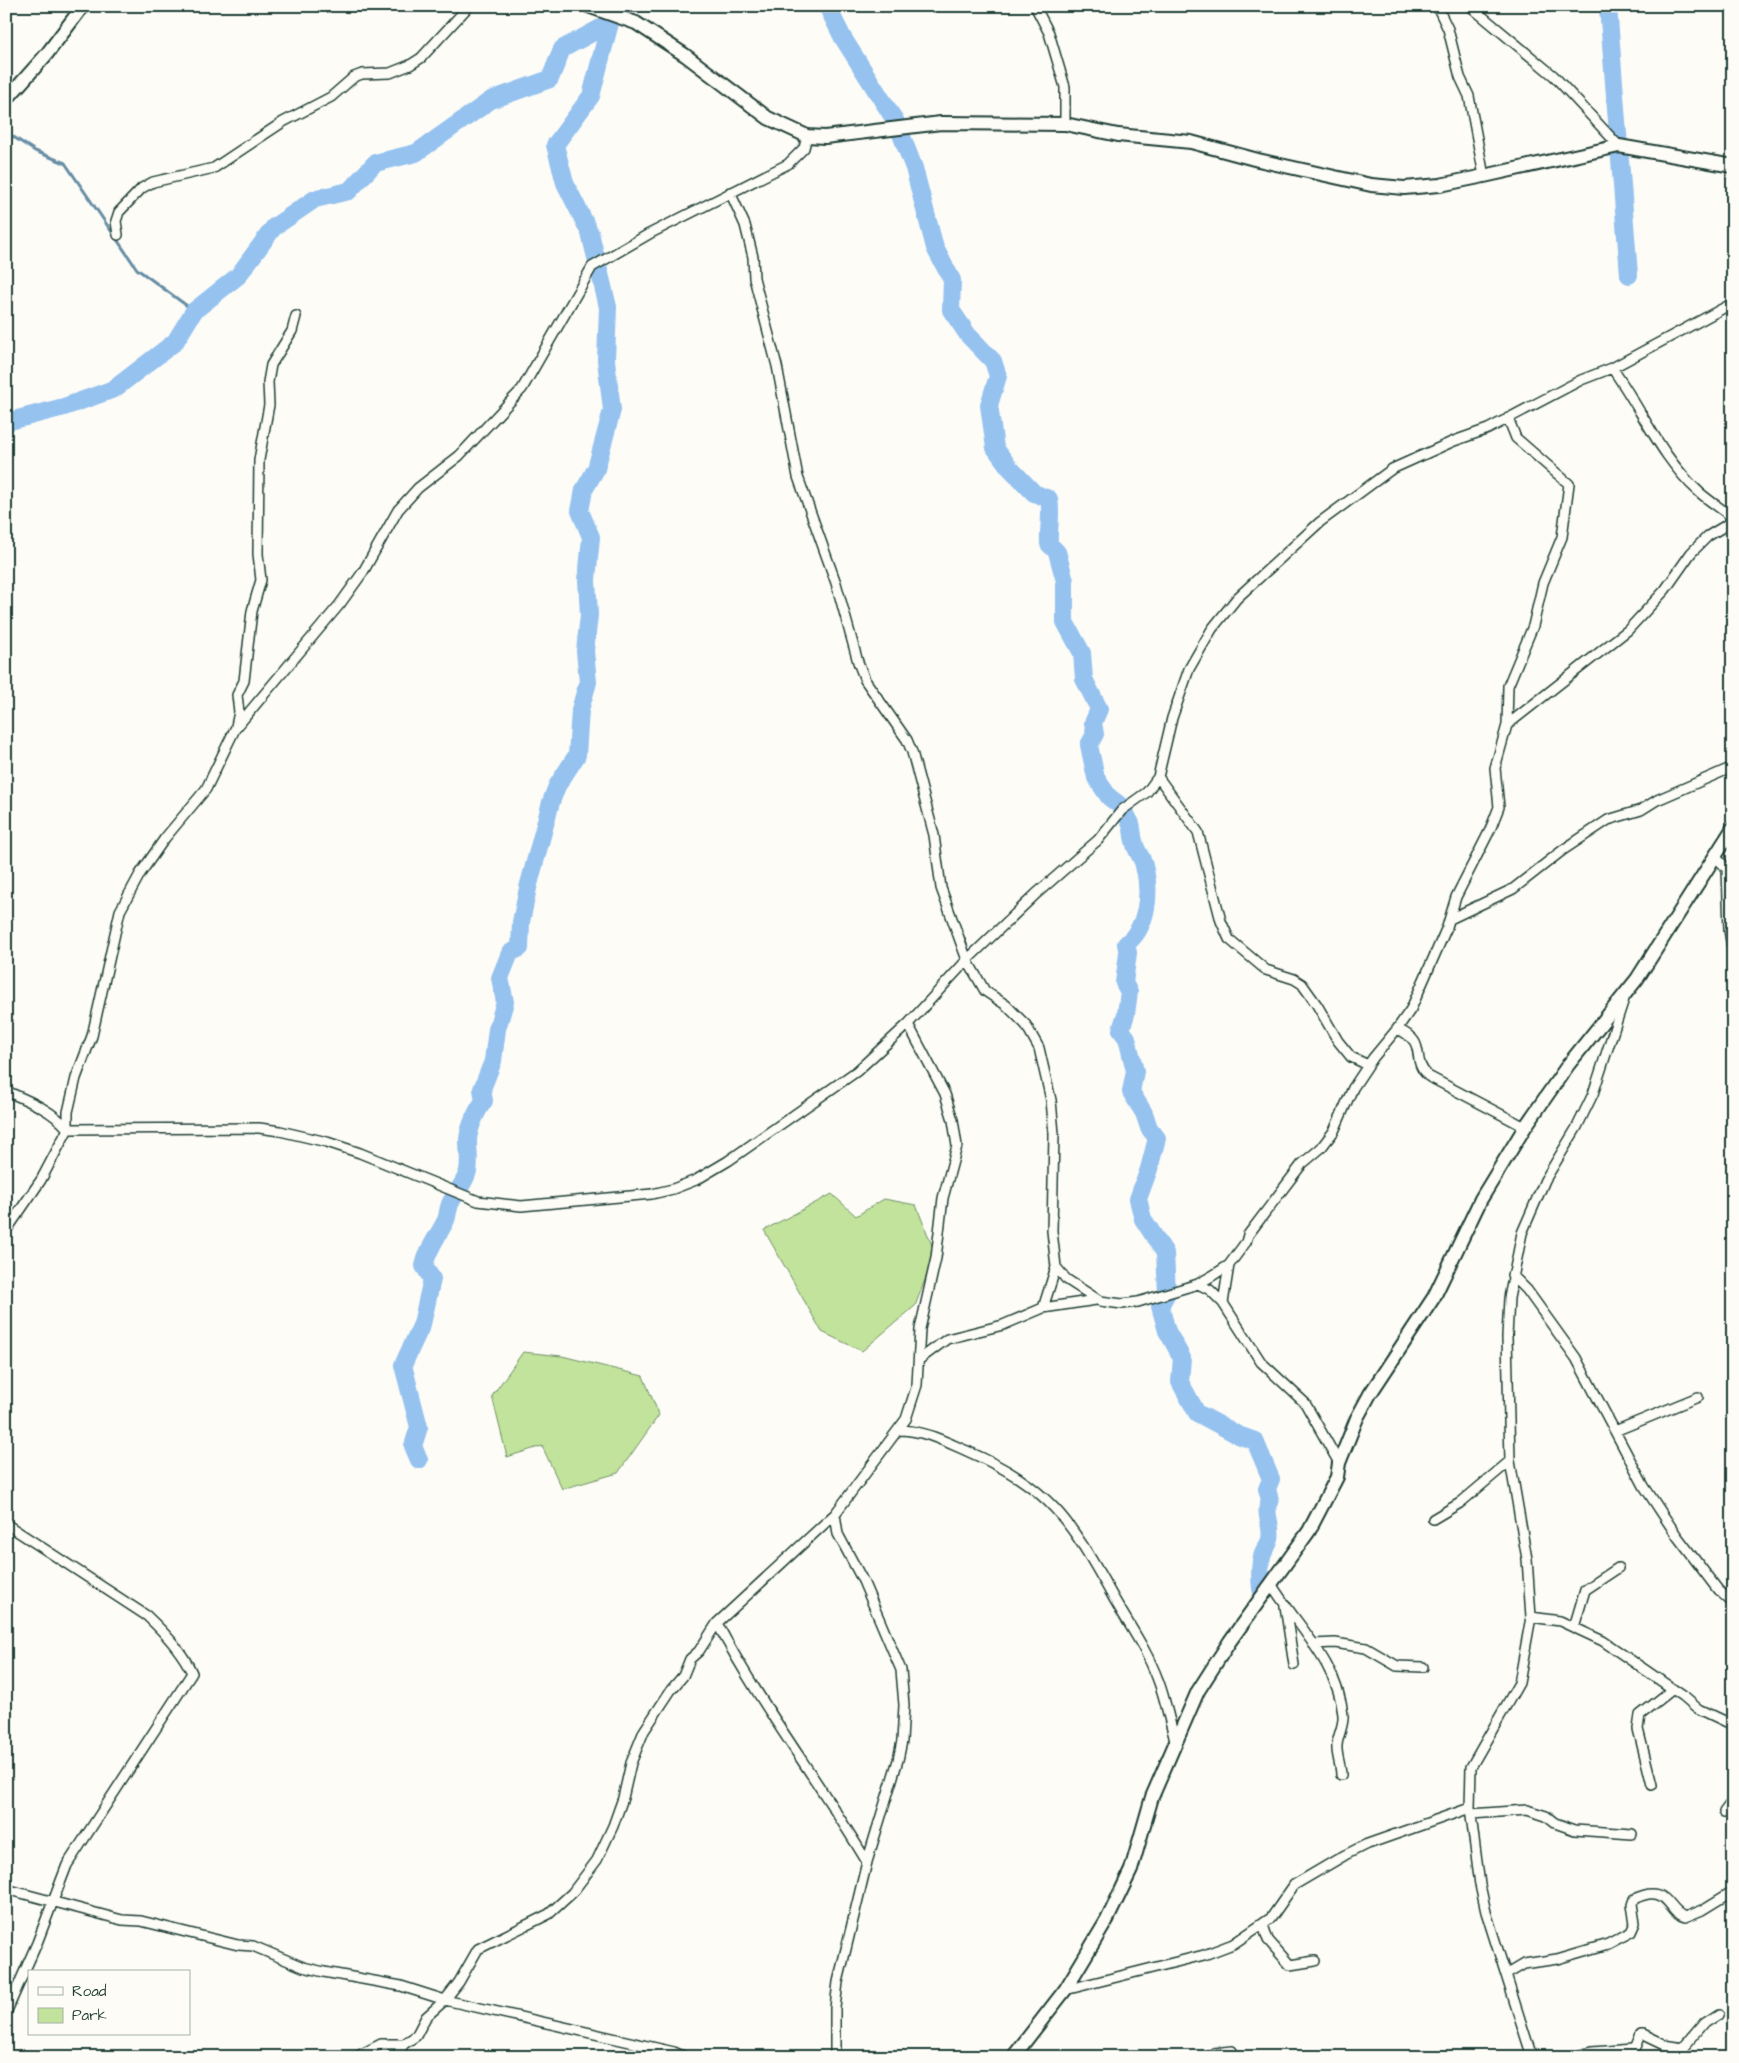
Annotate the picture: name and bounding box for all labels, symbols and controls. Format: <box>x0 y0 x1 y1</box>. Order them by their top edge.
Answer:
legend <box>28 1970 190 2036</box>
text: Road <box>72 1981 107 2002</box>
text: Park <box>72 2005 107 2026</box>

